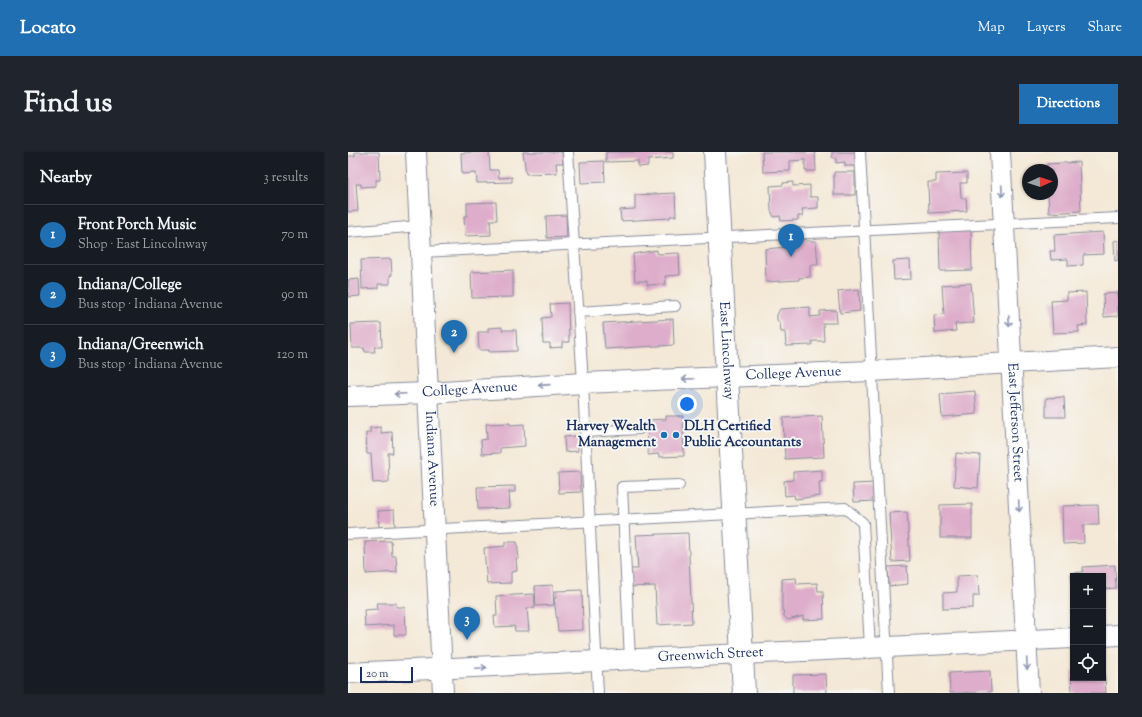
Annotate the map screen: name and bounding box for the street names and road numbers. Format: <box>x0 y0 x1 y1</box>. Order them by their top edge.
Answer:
street label: East Lincolnway <box>713 301 738 400</box>
street label: College Avenue <box>745 362 842 386</box>
street label: East Jefferson Street <box>1001 362 1028 483</box>
street label: College Avenue <box>422 377 518 403</box>
street label: Indiana Avenue <box>419 410 444 507</box>
street label: Greenwich Street <box>657 643 764 668</box>

